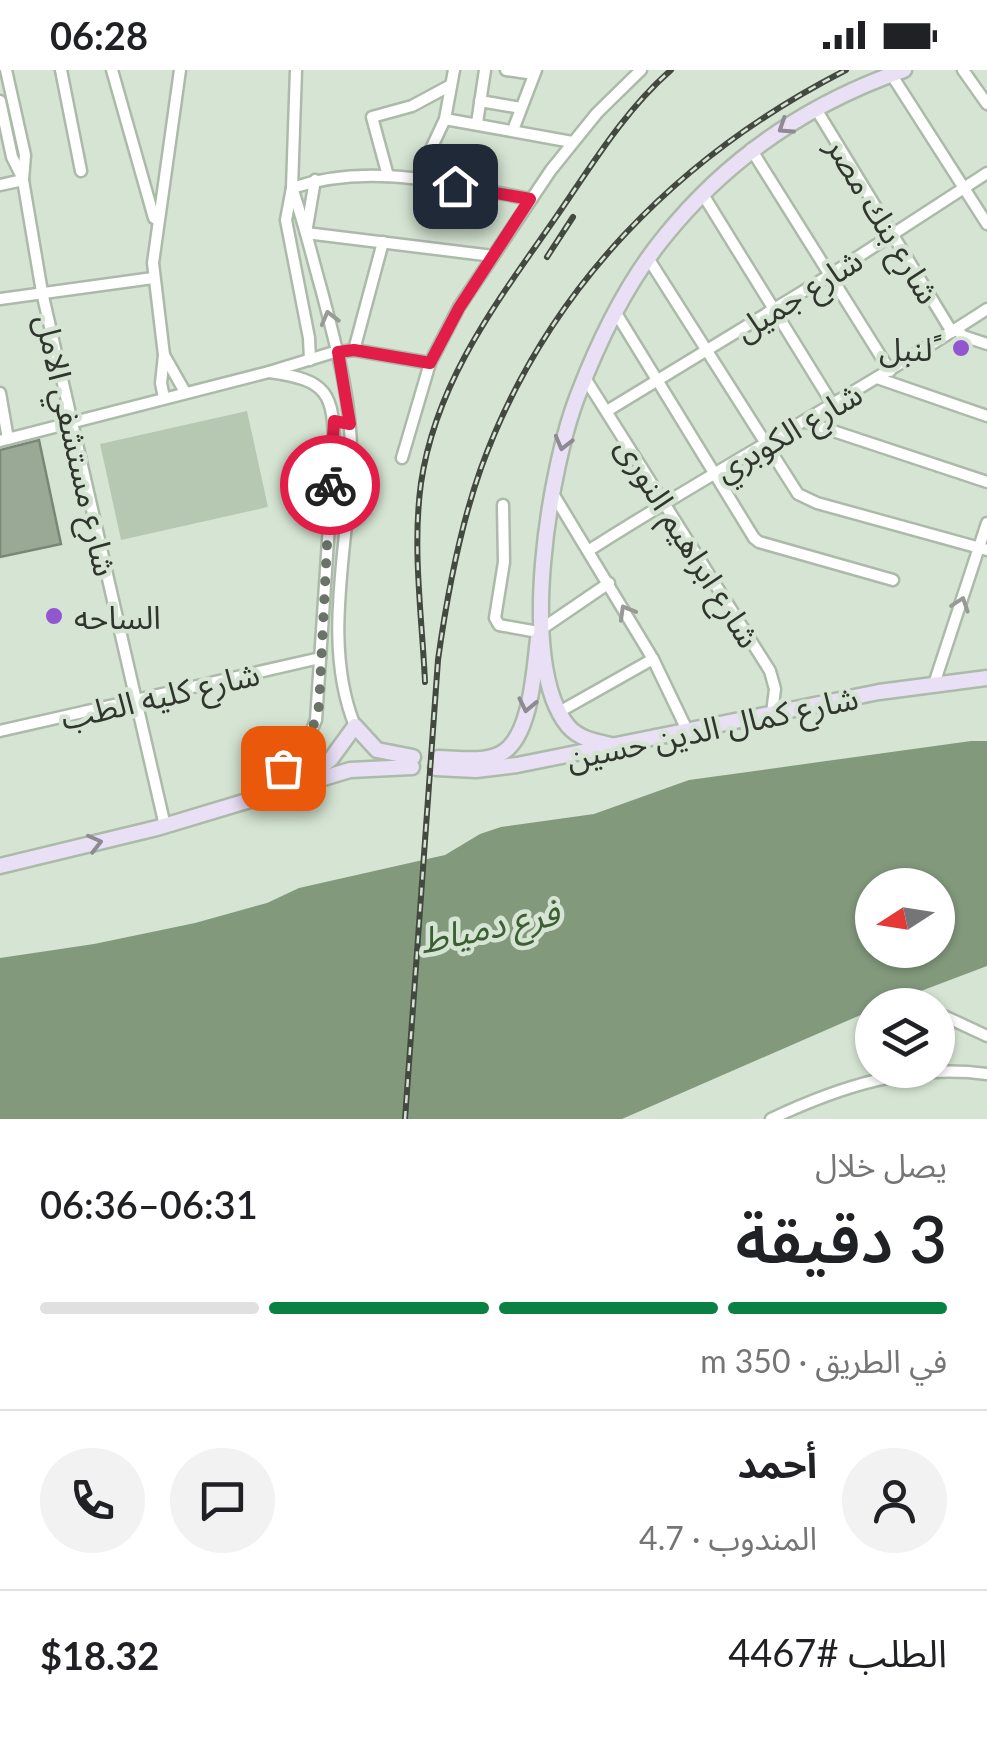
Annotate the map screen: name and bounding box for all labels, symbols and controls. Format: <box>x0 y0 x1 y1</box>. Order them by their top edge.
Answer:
text: 06:28 <box>50 12 148 58</box>
one-way arrow <box>777 115 795 134</box>
street label: شارع بنك مصر <box>813 129 949 314</box>
pin <box>413 144 498 229</box>
icon: home <box>428 159 483 214</box>
street label: شارع جميل <box>727 240 872 354</box>
street label: شارع مستشفي الامل <box>22 310 126 581</box>
one-way arrow <box>319 310 340 327</box>
place label: لنبل ً <box>879 329 942 368</box>
marker: لنبل ً <box>950 337 972 359</box>
street label: شارع الكوبري <box>707 373 872 494</box>
street label: شارع ابراهيم النورى <box>604 430 769 658</box>
one-way arrow <box>554 434 575 451</box>
courier <box>280 435 380 535</box>
icon: bike <box>303 458 358 513</box>
place label: الساحه <box>74 597 161 636</box>
one-way arrow <box>950 597 970 614</box>
marker: الساحه <box>43 605 65 627</box>
one-way arrow <box>619 605 638 623</box>
street label: شارع كليه الطب <box>57 653 264 743</box>
street label: شارع كمال الدين حسين <box>562 677 863 783</box>
one-way arrow <box>518 696 539 713</box>
pin <box>241 726 326 811</box>
icon: bag <box>256 741 311 796</box>
one-way arrow <box>86 834 103 855</box>
north arrow <box>855 868 955 968</box>
map controls <box>855 868 955 1088</box>
water label: فرع دمياط <box>416 889 565 967</box>
button: layers <box>855 988 955 1088</box>
text: يصل خلال <box>815 1145 947 1184</box>
text: 06:31–06:36 <box>40 1181 258 1227</box>
text: 3 دقيقة <box>735 1199 947 1277</box>
text: في الطريق · 350 m <box>700 1341 947 1380</box>
text: أحمد <box>737 1440 817 1486</box>
button: phone <box>40 1448 145 1553</box>
button: chat <box>170 1448 275 1553</box>
button: person <box>842 1448 947 1553</box>
text: المندوب · 4.7 <box>639 1518 817 1557</box>
text: الطلب #4467 <box>728 1629 947 1675</box>
text: $18.32 <box>40 1632 159 1678</box>

